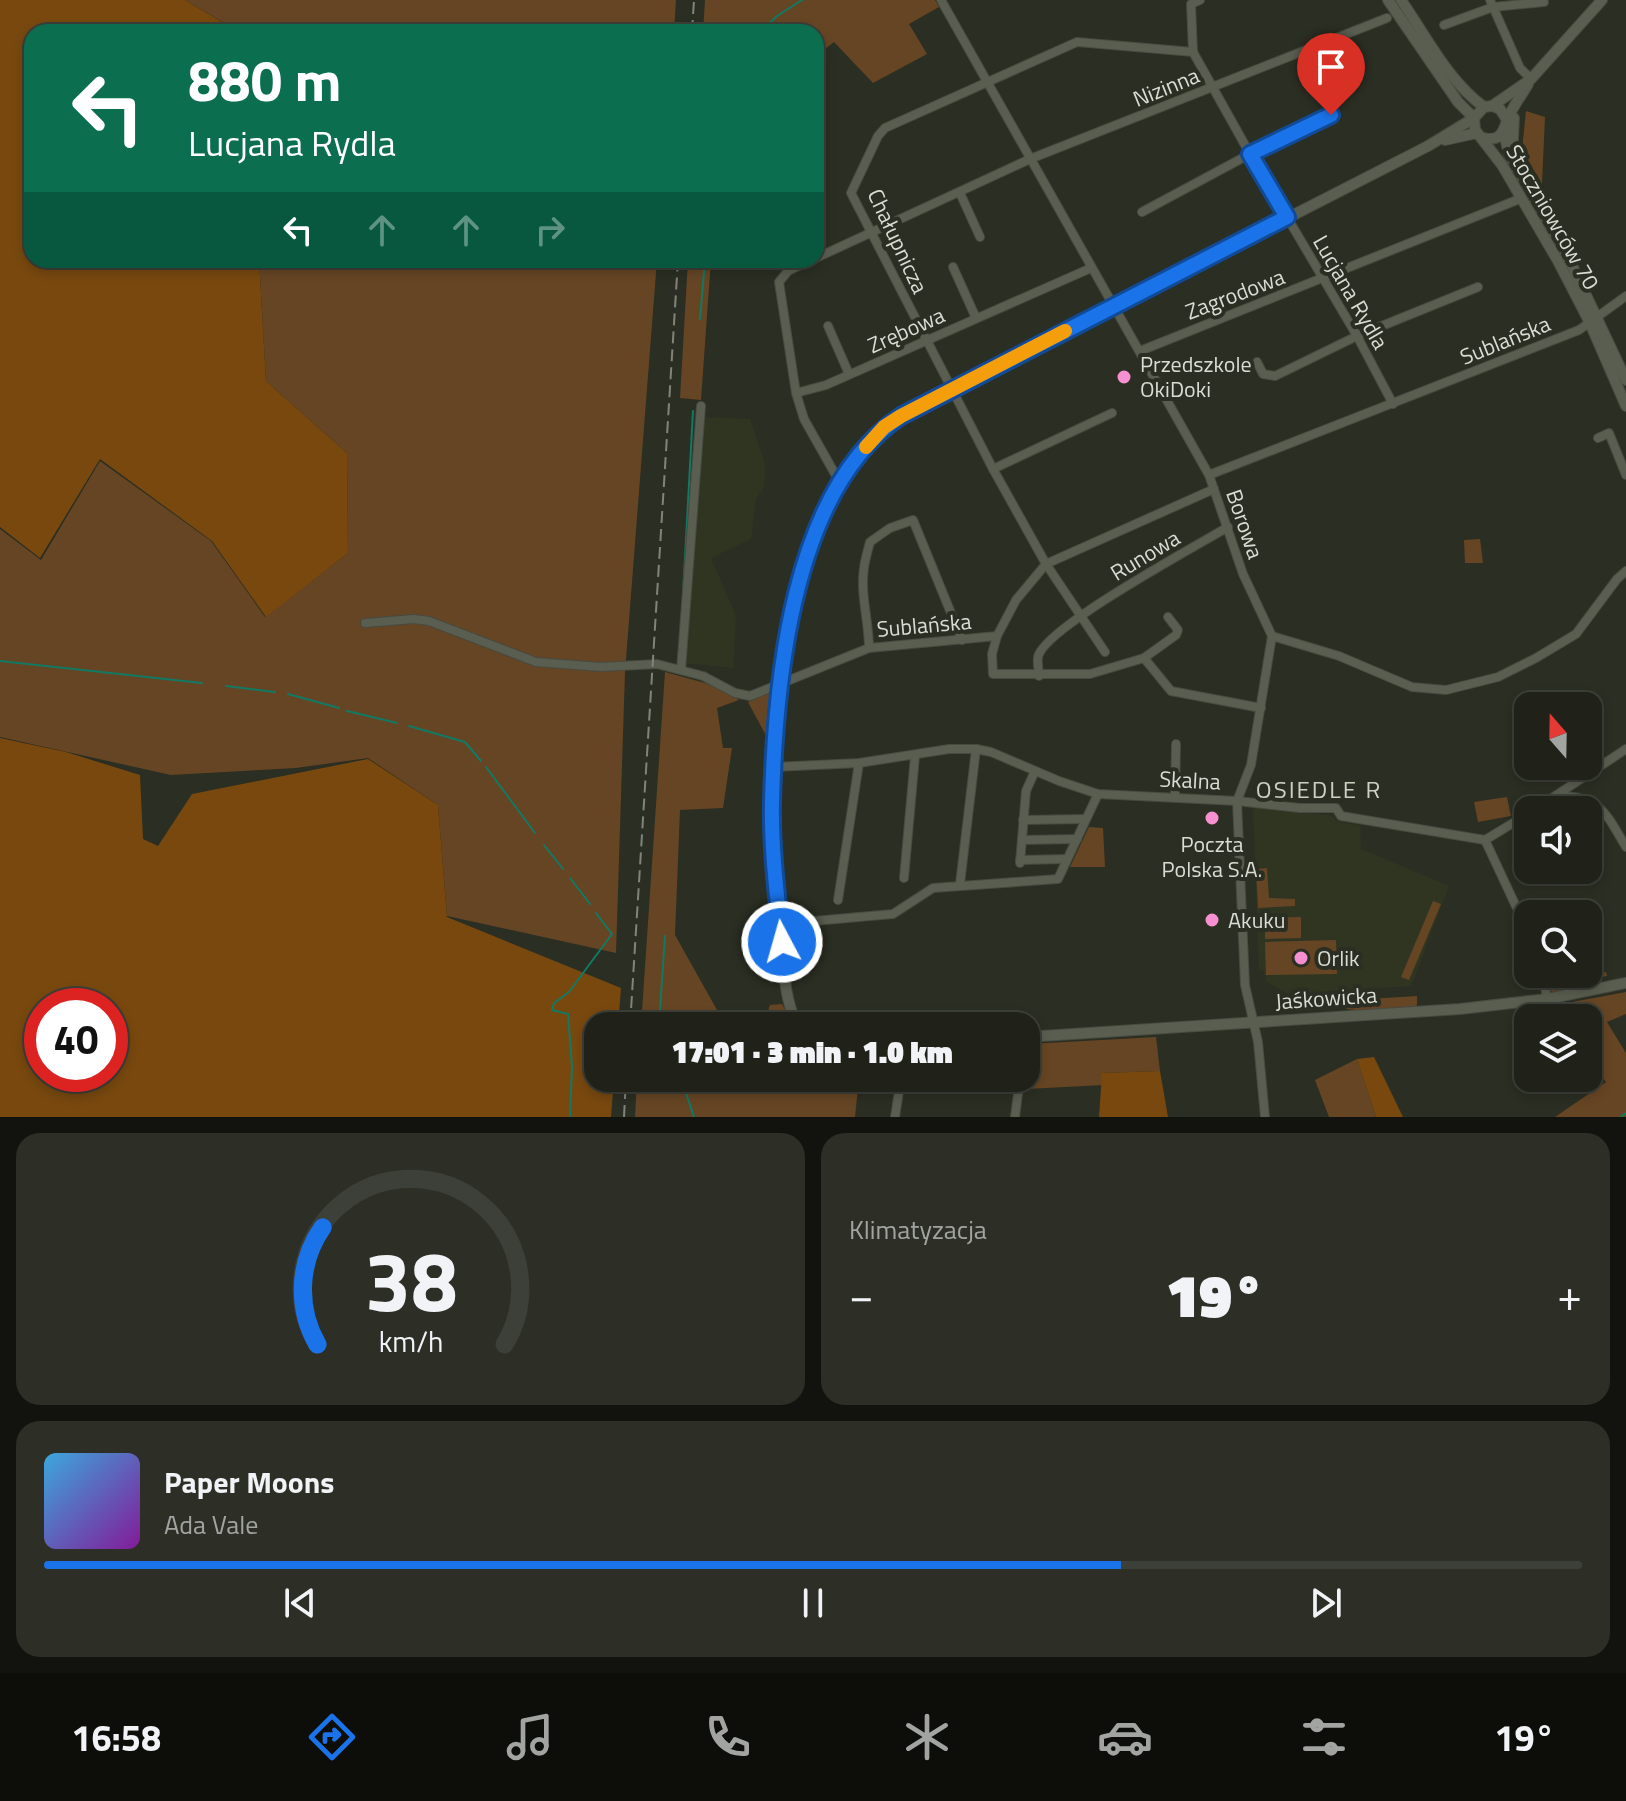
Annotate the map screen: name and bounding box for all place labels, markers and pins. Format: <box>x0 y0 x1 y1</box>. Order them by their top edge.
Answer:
pin <box>1297 33 1365 115</box>
place label: Przedszkole OkiDoki <box>1140 347 1252 406</box>
marker: Przedszkole OkiDoki <box>1115 368 1133 386</box>
marker: Poczta Polska S.A. <box>1203 809 1221 827</box>
place label: Poczta Polska S.A. <box>1162 827 1262 886</box>
place label: Akuku <box>1228 903 1286 937</box>
marker: Akuku <box>1203 911 1221 929</box>
place label: Orlik <box>1317 941 1360 975</box>
marker: Orlik <box>1292 949 1310 967</box>

